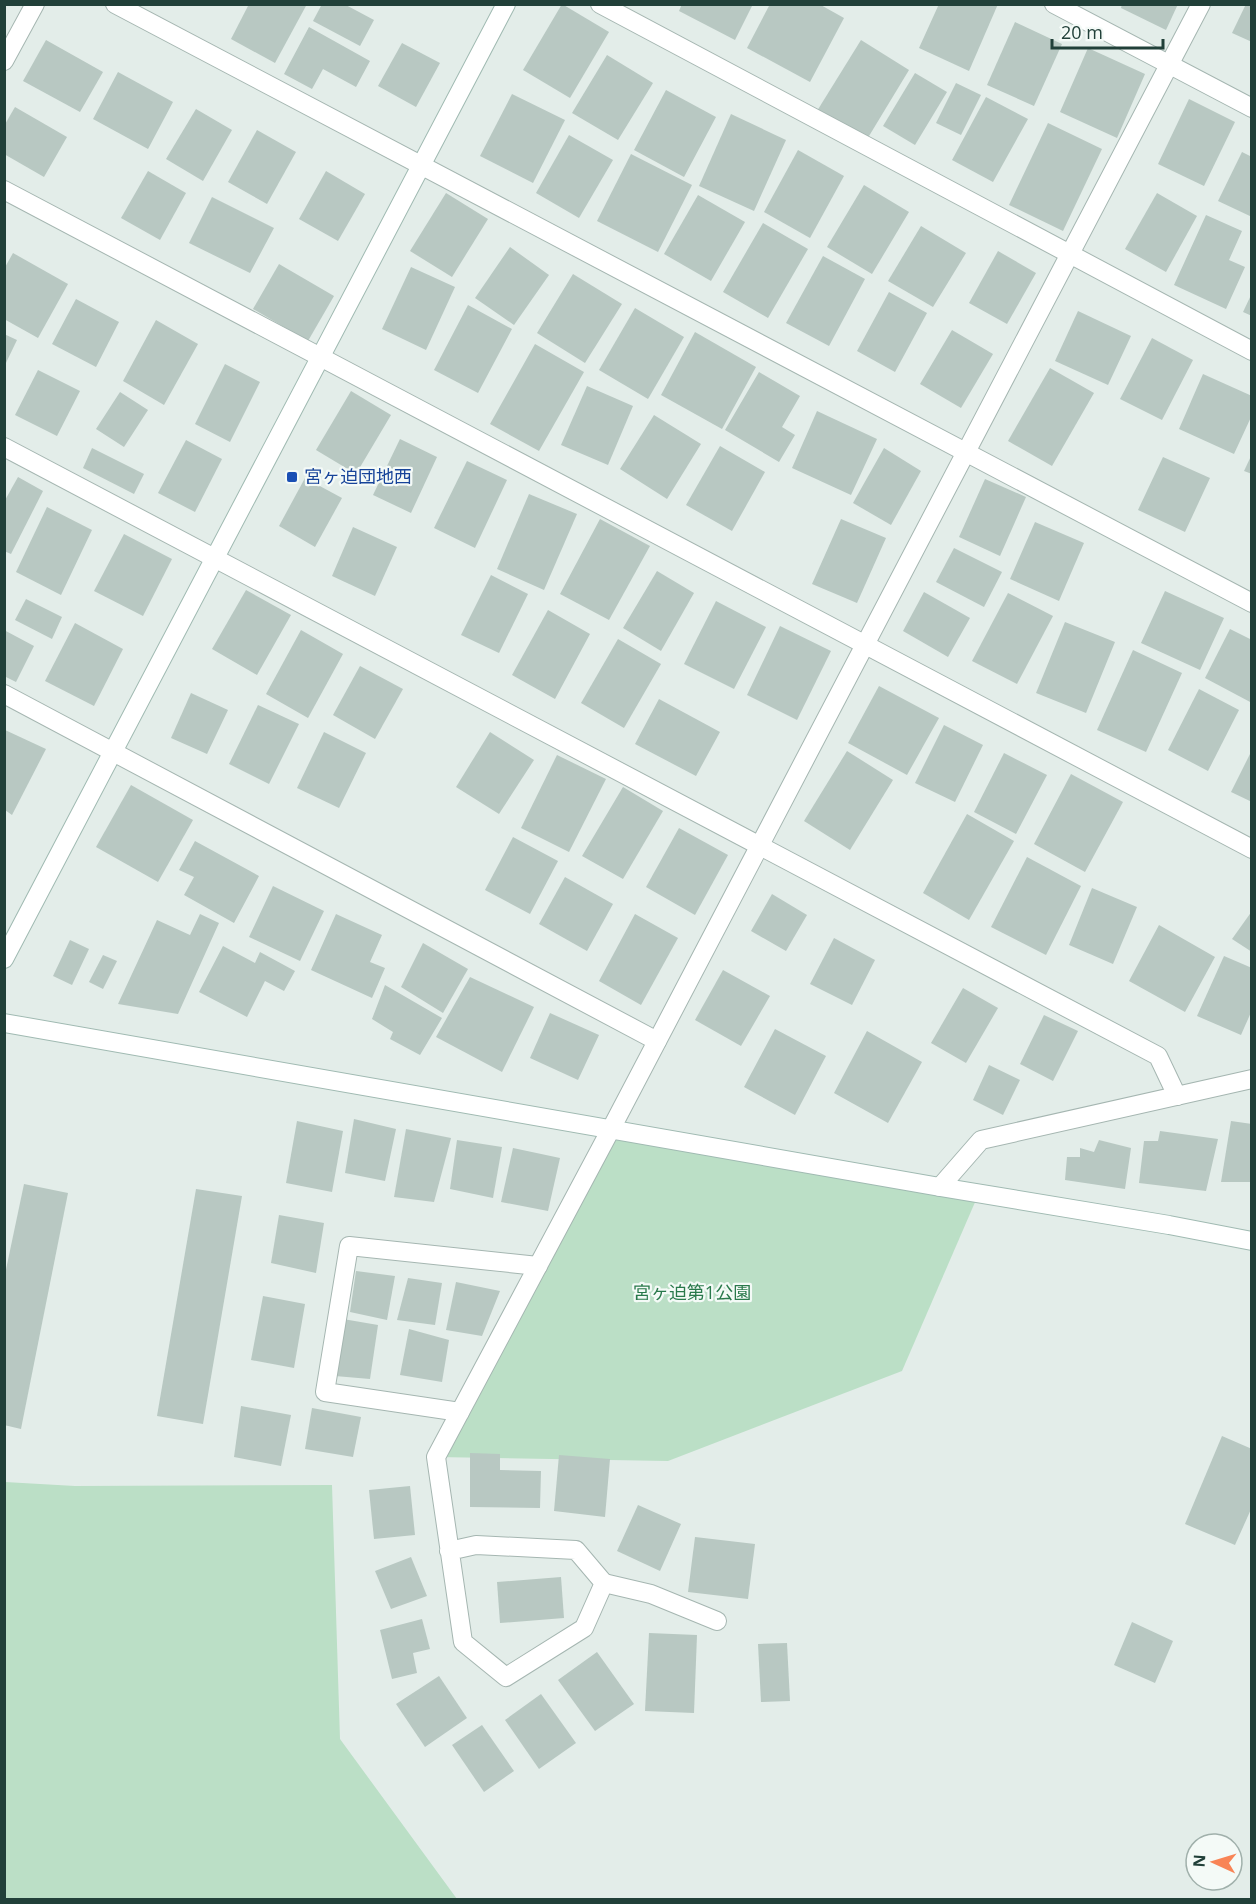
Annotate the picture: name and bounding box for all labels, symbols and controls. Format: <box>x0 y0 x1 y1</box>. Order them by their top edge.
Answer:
scale bar <box>1052 12 1163 50</box>
text: 20 m <box>1061 20 1103 44</box>
place label: 宮ヶ迫団地西 <box>304 464 412 488</box>
marker: 宮ヶ迫団地西 <box>285 470 299 484</box>
park label: 宮ヶ迫第1公園 <box>633 1280 751 1304</box>
north arrow <box>1184 1832 1244 1892</box>
text: N <box>1188 1854 1210 1868</box>

